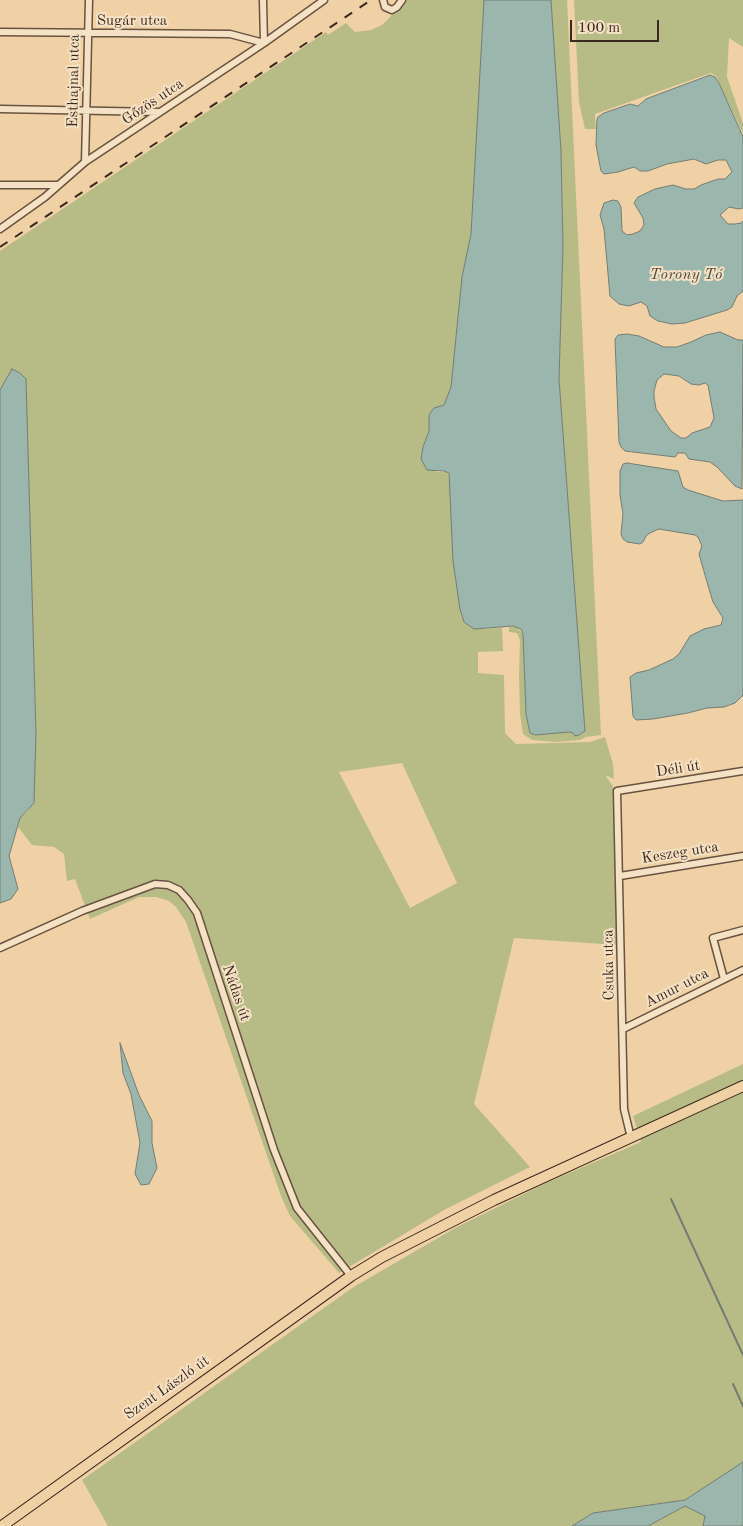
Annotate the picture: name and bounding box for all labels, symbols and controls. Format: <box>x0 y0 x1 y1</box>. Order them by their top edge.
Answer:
scale bar <box>573 10 662 42</box>
street label: Sugár utca <box>97 12 167 30</box>
text: 100 m <box>578 21 620 36</box>
street label: Esthajnal utca <box>64 34 84 128</box>
street label: Gőzös utca <box>119 75 187 129</box>
water label: Torony Tó <box>650 265 722 285</box>
street label: Déli út <box>655 757 701 781</box>
street label: Keszeg utca <box>640 838 720 868</box>
street label: Csuka utca <box>599 929 619 1001</box>
street label: Nádas út <box>218 963 254 1023</box>
street label: Amur utca <box>642 964 712 1012</box>
street label: Szent László út <box>121 1352 213 1424</box>

